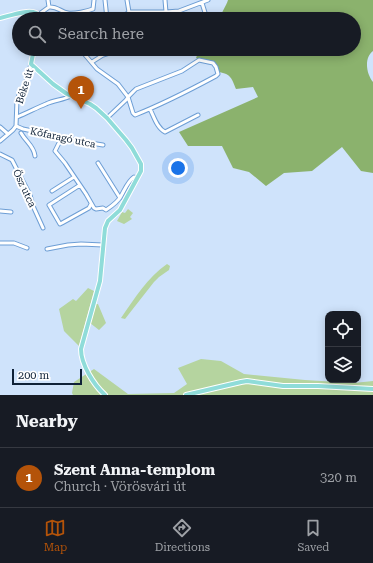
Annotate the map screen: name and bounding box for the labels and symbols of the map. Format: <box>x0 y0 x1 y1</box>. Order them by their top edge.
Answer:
street label: Béke út <box>14 67 35 105</box>
pin: 1 <box>68 76 94 109</box>
street label: Kőfaragó utca <box>29 125 97 150</box>
your location <box>168 158 188 178</box>
street label: Ősz utca <box>11 167 38 210</box>
scale bar <box>12 367 82 386</box>

